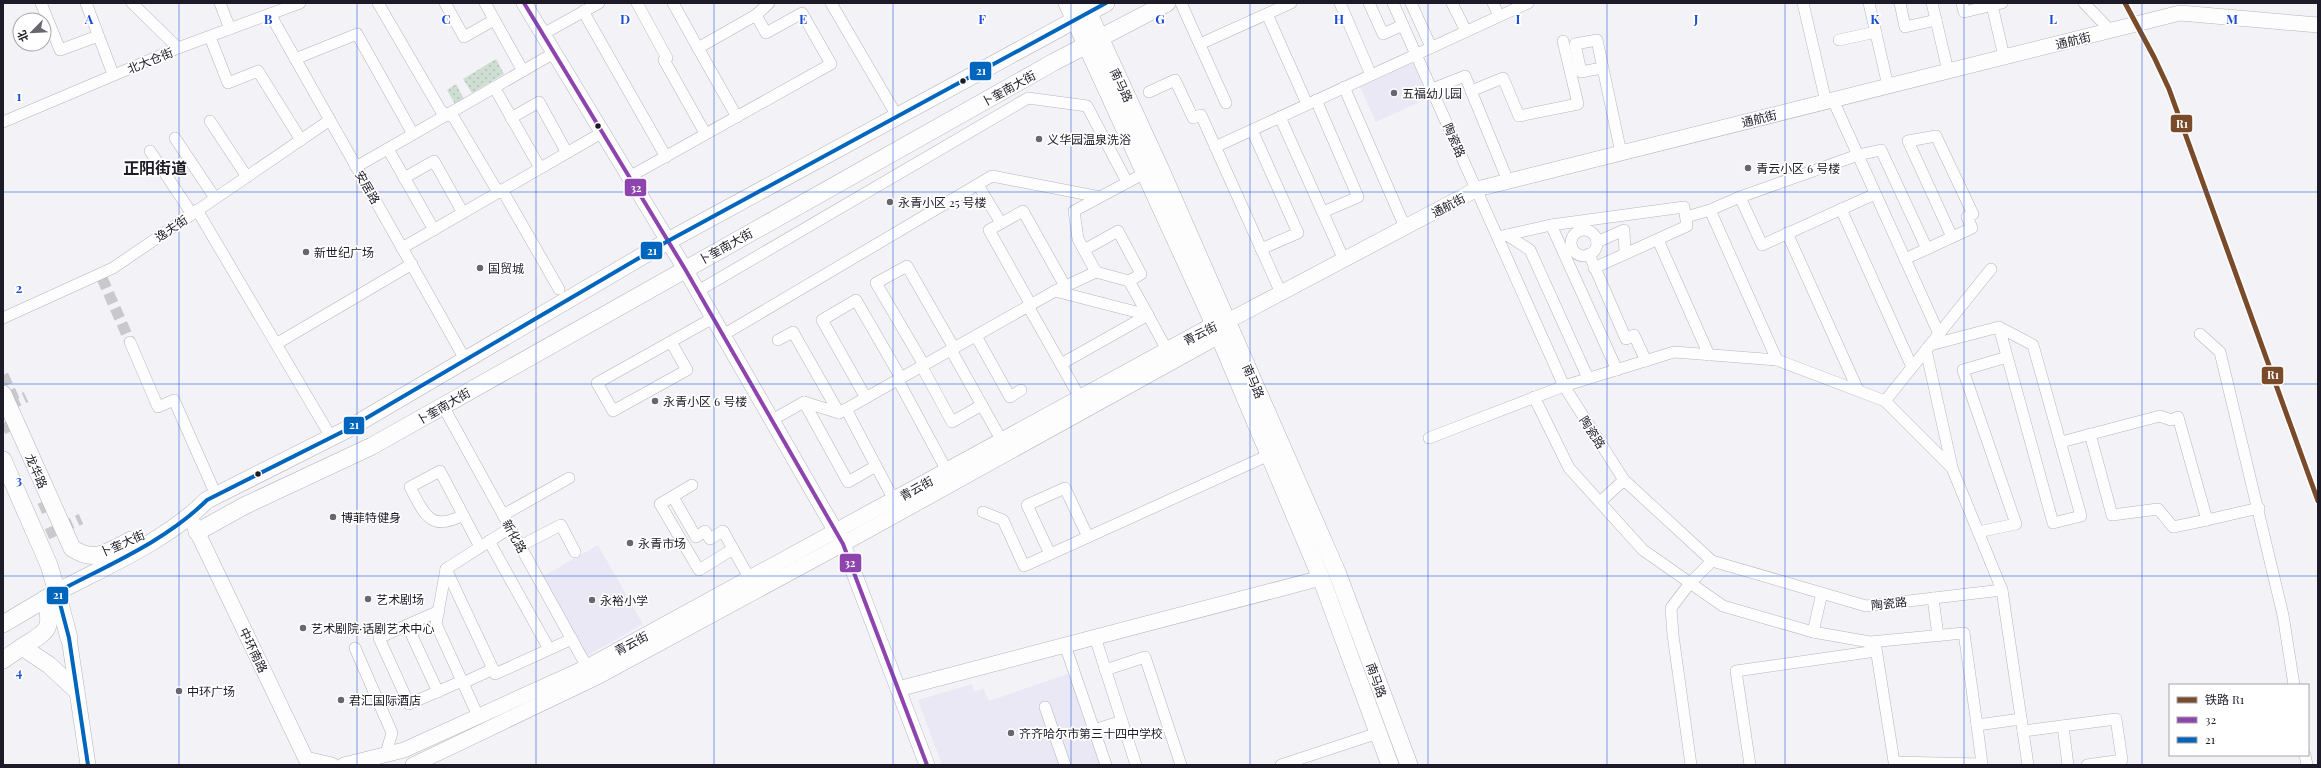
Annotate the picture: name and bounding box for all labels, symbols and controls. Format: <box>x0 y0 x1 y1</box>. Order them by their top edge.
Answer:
text: A <box>84 10 94 27</box>
text: B <box>264 10 273 27</box>
text: C <box>441 10 451 27</box>
text: D <box>620 10 630 27</box>
text: E <box>799 10 807 27</box>
text: F <box>978 10 986 27</box>
text: G <box>1155 10 1165 27</box>
text: H <box>1334 10 1344 27</box>
text: I <box>1516 10 1521 27</box>
text: J <box>1693 10 1699 27</box>
text: K <box>1870 10 1880 27</box>
text: L <box>2049 10 2057 27</box>
text: M <box>2226 10 2238 27</box>
north arrow <box>12 12 52 52</box>
text: 北 <box>13 28 31 44</box>
street label: 通航街 <box>2054 28 2092 52</box>
street label: 北大仓街 <box>125 44 175 76</box>
line badge: 21 <box>969 61 992 81</box>
text: 21 <box>976 63 986 78</box>
street label: 南马路 <box>1107 65 1137 105</box>
street label: 卜奎南大街 <box>978 66 1038 110</box>
unlabelled marker <box>958 76 968 86</box>
place label: 五福幼儿园 <box>1402 85 1462 101</box>
text: 1 <box>17 87 22 104</box>
marker: 五福幼儿园 <box>1389 88 1399 98</box>
street label: 通航街 <box>1740 106 1778 130</box>
line badge: R1 <box>2170 114 2193 133</box>
text: R1 <box>2176 116 2188 131</box>
street label: 陶瓷路 <box>1440 120 1470 160</box>
unlabelled marker <box>593 121 603 131</box>
place label: 义华园温泉洗浴 <box>1047 131 1131 147</box>
marker: 义华园温泉洗浴 <box>1034 134 1044 144</box>
district label: 正阳街道 <box>123 157 187 178</box>
place label: 青云小区 6 号楼 <box>1756 160 1840 176</box>
marker: 青云小区 6 号楼 <box>1743 163 1753 173</box>
street label: 安居路 <box>352 167 384 207</box>
line badge: 32 <box>624 178 647 197</box>
text: 32 <box>630 180 642 195</box>
street label: 通航街 <box>1428 189 1468 221</box>
place label: 永青小区 25 号楼 <box>898 194 987 210</box>
marker: 永青小区 25 号楼 <box>885 197 895 207</box>
street label: 逸夫街 <box>152 211 190 245</box>
street label: 卜奎南大街 <box>695 224 755 268</box>
line badge: 21 <box>640 241 663 260</box>
text: 21 <box>647 243 657 258</box>
place label: 新世纪广场 <box>314 244 374 260</box>
marker: 新世纪广场 <box>301 247 311 257</box>
place label: 国贸城 <box>488 260 524 276</box>
marker: 国贸城 <box>475 263 485 273</box>
text: 2 <box>16 279 23 296</box>
street label: 青云街 <box>1180 318 1220 348</box>
street label: 南马路 <box>1240 361 1268 401</box>
line badge: R1 <box>2261 366 2284 385</box>
text: R1 <box>2267 367 2279 382</box>
street label: 卜奎南大街 <box>413 384 473 428</box>
place label: 永青小区 6 号楼 <box>663 393 747 409</box>
marker: 永青小区 6 号楼 <box>650 396 660 406</box>
street label: 陶瓷路 <box>1576 413 1610 451</box>
line badge: 21 <box>343 416 365 435</box>
text: 21 <box>349 417 359 432</box>
street label: 龙华路 <box>22 451 52 491</box>
unlabelled marker <box>253 469 263 479</box>
text: 3 <box>16 471 22 488</box>
street label: 青云街 <box>896 472 936 504</box>
place label: 博菲特健身 <box>341 509 401 525</box>
marker: 博菲特健身 <box>328 512 338 522</box>
street label: 新化路 <box>499 516 531 556</box>
street label: 卜奎大街 <box>97 526 147 560</box>
place label: 永青市场 <box>638 535 686 551</box>
marker: 永青市场 <box>625 538 635 548</box>
line badge: 32 <box>839 553 862 573</box>
text: 32 <box>844 555 856 570</box>
line badge: 21 <box>46 586 69 605</box>
text: 21 <box>53 587 63 602</box>
place label: 艺术剧场 <box>376 591 424 607</box>
place label: 永裕小学 <box>600 592 648 608</box>
street label: 陶瓷路 <box>1870 593 1908 613</box>
marker: 艺术剧场 <box>363 594 373 604</box>
marker: 永裕小学 <box>587 595 597 605</box>
place label: 艺术剧院·话剧艺术中心 <box>311 620 434 636</box>
marker: 艺术剧院·话剧艺术中心 <box>298 623 308 633</box>
street label: 中环南路 <box>236 625 272 675</box>
street label: 青云街 <box>611 627 651 659</box>
street label: 南马路 <box>1363 660 1391 700</box>
text: 4 <box>16 663 23 680</box>
place label: 中环广场 <box>187 683 235 699</box>
legend <box>2169 684 2309 756</box>
marker: 中环广场 <box>174 686 184 696</box>
text: 铁路 R1 <box>2205 691 2245 707</box>
place label: 君汇国际酒店 <box>349 692 421 708</box>
marker: 君汇国际酒店 <box>336 695 346 705</box>
text: 32 <box>2205 711 2216 727</box>
place label: 齐齐哈尔市第三十四中学校 <box>1019 725 1163 741</box>
marker: 齐齐哈尔市第三十四中学校 <box>1006 728 1016 738</box>
text: 21 <box>2205 731 2216 747</box>

